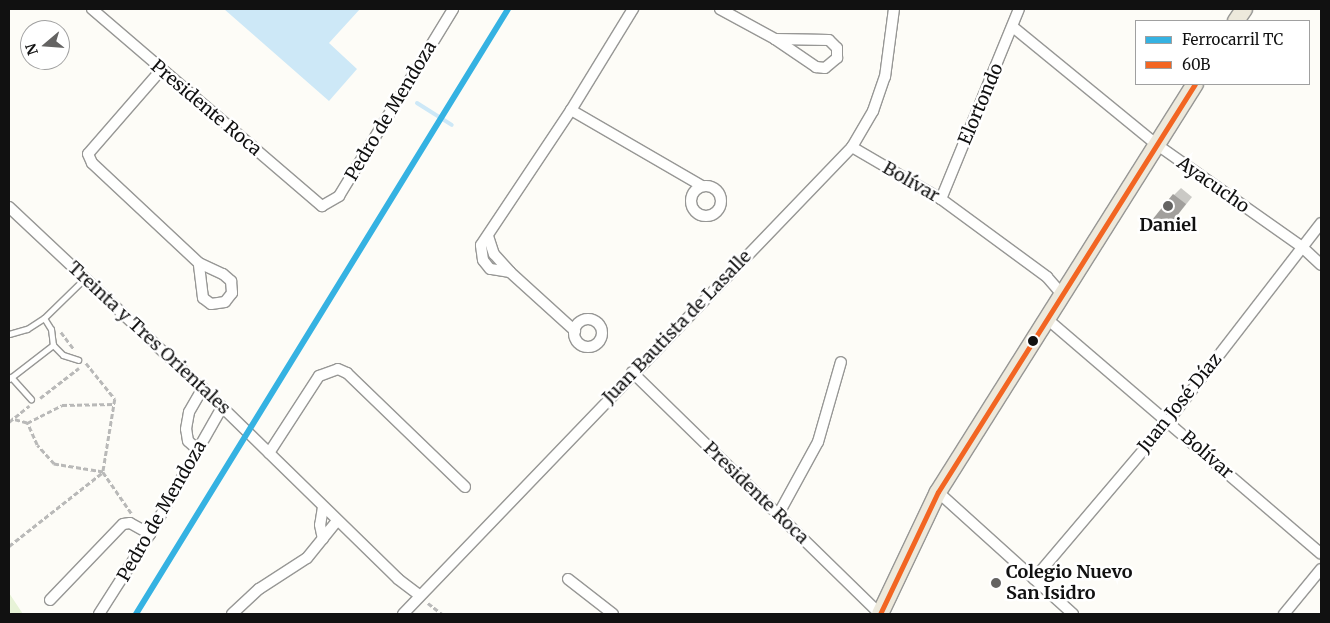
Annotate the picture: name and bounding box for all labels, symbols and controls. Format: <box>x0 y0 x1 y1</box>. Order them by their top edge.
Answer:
north arrow <box>20 20 70 70</box>
legend <box>1135 20 1310 85</box>
text: Ferrocarril TC <box>1182 30 1283 49</box>
street label: Pedro de Mendoza <box>341 37 441 185</box>
text: N <box>21 41 42 57</box>
text: 60B <box>1182 55 1210 74</box>
street label: Presidente Roca <box>146 56 266 160</box>
street label: Elortondo <box>954 60 1008 148</box>
street label: Ayacucho <box>1173 152 1253 218</box>
street label: Bolívar <box>879 157 943 207</box>
marker: Daniel <box>1162 200 1174 212</box>
place label: Daniel <box>1139 214 1197 236</box>
street label: Juan Bautista de Lasalle <box>598 246 756 408</box>
street label: Treinta y Tres Orientales <box>63 257 235 419</box>
unlabelled marker <box>1028 336 1038 346</box>
street label: Juan José Díaz <box>1133 349 1227 457</box>
street label: Bolívar <box>1177 427 1237 483</box>
street label: Pedro de Mendoza <box>113 437 211 585</box>
street label: Presidente Roca <box>699 437 813 549</box>
place label: Colegio Nuevo San Isidro <box>1006 562 1133 604</box>
marker: Colegio Nuevo San Isidro <box>990 577 1002 589</box>

